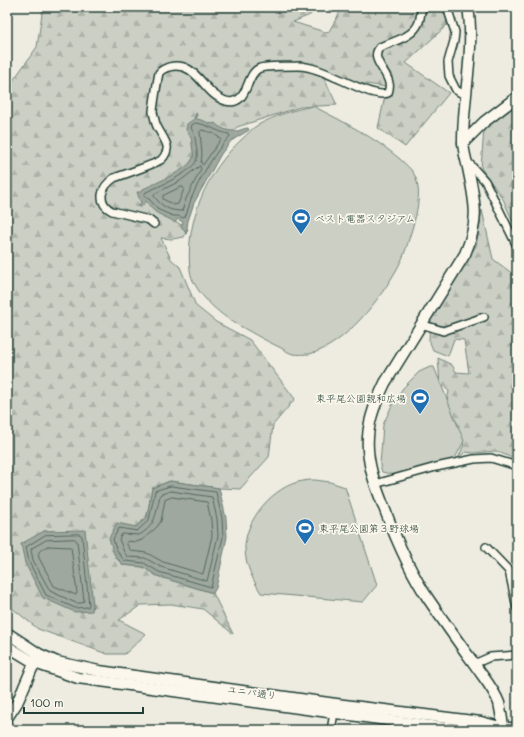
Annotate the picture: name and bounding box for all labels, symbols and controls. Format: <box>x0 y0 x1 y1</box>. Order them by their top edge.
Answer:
sports icon: ベスト電器スタジアム <box>290 207 312 235</box>
place label: ベスト電器スタジアム <box>315 211 416 225</box>
sports icon: 東平尾公園親和広場 <box>409 387 431 415</box>
place label: 東平尾公園親和広場 <box>316 391 406 405</box>
sports icon: 東平尾公園第３野球場 <box>294 517 316 545</box>
place label: 東平尾公園第３野球場 <box>319 521 419 535</box>
street label: ユニバ通り <box>226 682 278 702</box>
scale bar <box>24 689 143 715</box>
text: 100 m <box>30 694 64 710</box>

